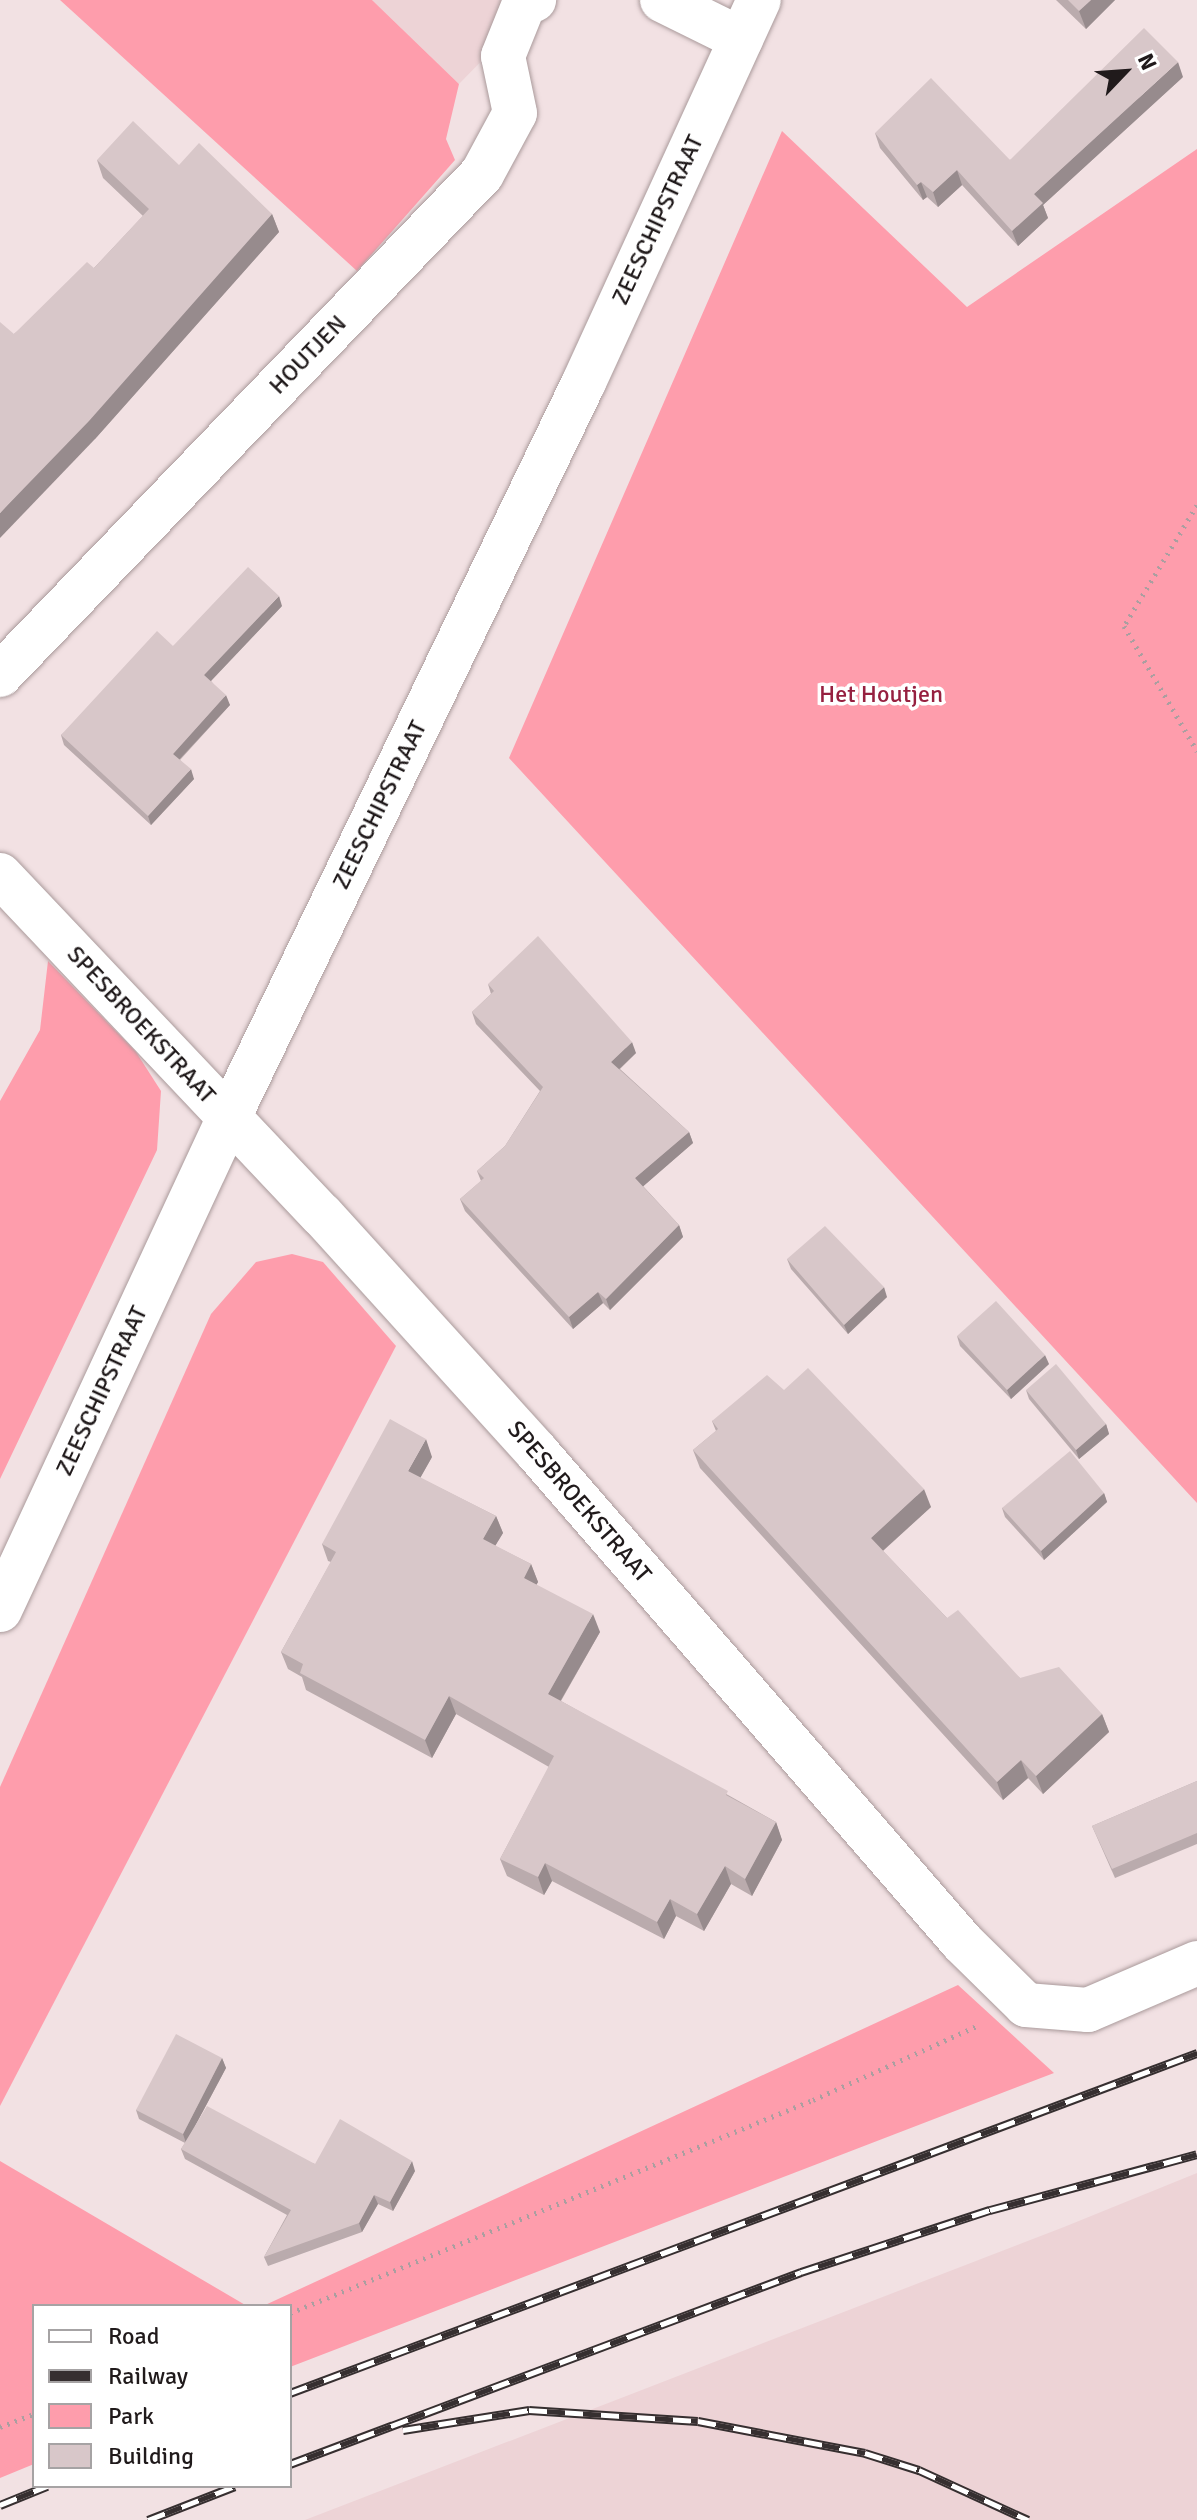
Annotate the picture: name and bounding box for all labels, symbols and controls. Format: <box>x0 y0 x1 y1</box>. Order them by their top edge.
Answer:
north arrow <box>1085 32 1165 112</box>
text: N <box>1132 49 1163 74</box>
street label: ZEESCHIPSTRAAT <box>606 131 710 309</box>
street label: HOUTJEN <box>263 309 353 401</box>
park label: Het Houtjen <box>819 681 943 709</box>
street label: ZEESCHIPSTRAAT <box>327 716 433 894</box>
street label: SPESBROEKSTRAAT <box>61 940 221 1110</box>
street label: ZEESCHIPSTRAAT <box>50 1302 154 1480</box>
street label: SPESBROEKSTRAAT <box>501 1415 657 1589</box>
legend <box>32 2304 292 2488</box>
text: Road <box>108 2321 159 2351</box>
text: Railway <box>108 2361 188 2391</box>
text: Park <box>108 2401 154 2431</box>
text: Building <box>108 2441 194 2471</box>

